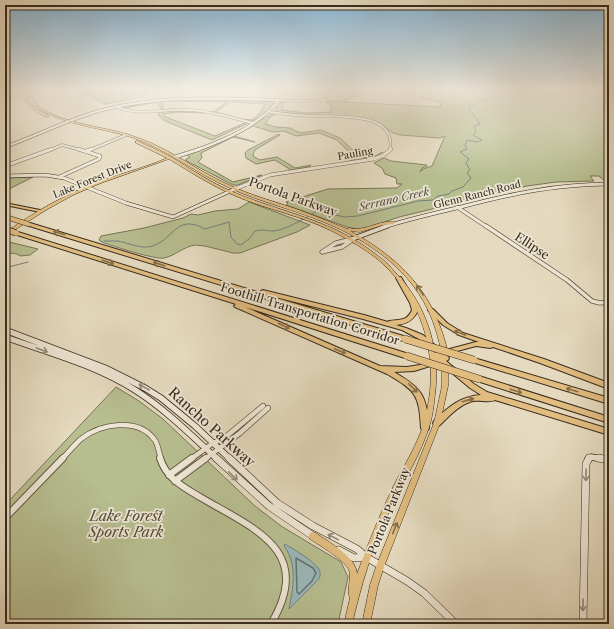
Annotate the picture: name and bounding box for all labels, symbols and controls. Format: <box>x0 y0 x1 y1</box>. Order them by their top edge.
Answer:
street label: Pauling <box>337 144 374 163</box>
street label: Lake Forest Drive <box>51 158 134 201</box>
street label: Portola Parkway <box>247 174 340 220</box>
street label: Glenn Ranch Road <box>432 177 522 212</box>
water label: Serrano Creek <box>357 184 431 214</box>
one-way arrow <box>53 229 66 236</box>
street label: Ellipse <box>512 229 553 262</box>
one-way arrow <box>102 259 115 266</box>
one-way arrow <box>153 260 166 267</box>
street label: Foothill Transportation Corridor <box>219 279 401 348</box>
one-way arrow <box>416 285 424 296</box>
one-way arrow <box>278 323 290 330</box>
one-way arrow <box>454 328 466 336</box>
one-way arrow <box>35 347 47 355</box>
one-way arrow <box>334 348 346 355</box>
one-way arrow <box>138 383 150 391</box>
street label: Rancho Parkway <box>165 383 259 471</box>
one-way arrow <box>408 383 418 393</box>
one-way arrow <box>565 386 578 393</box>
one-way arrow <box>510 388 523 395</box>
one-way arrow <box>461 396 474 403</box>
street label: Portola Parkway <box>364 465 413 557</box>
one-way arrow <box>582 468 590 481</box>
one-way arrow <box>228 471 238 481</box>
park label: Lake Forest Sports Park <box>88 507 164 541</box>
one-way arrow <box>392 523 400 535</box>
one-way arrow <box>327 532 339 540</box>
one-way arrow <box>580 598 587 611</box>

